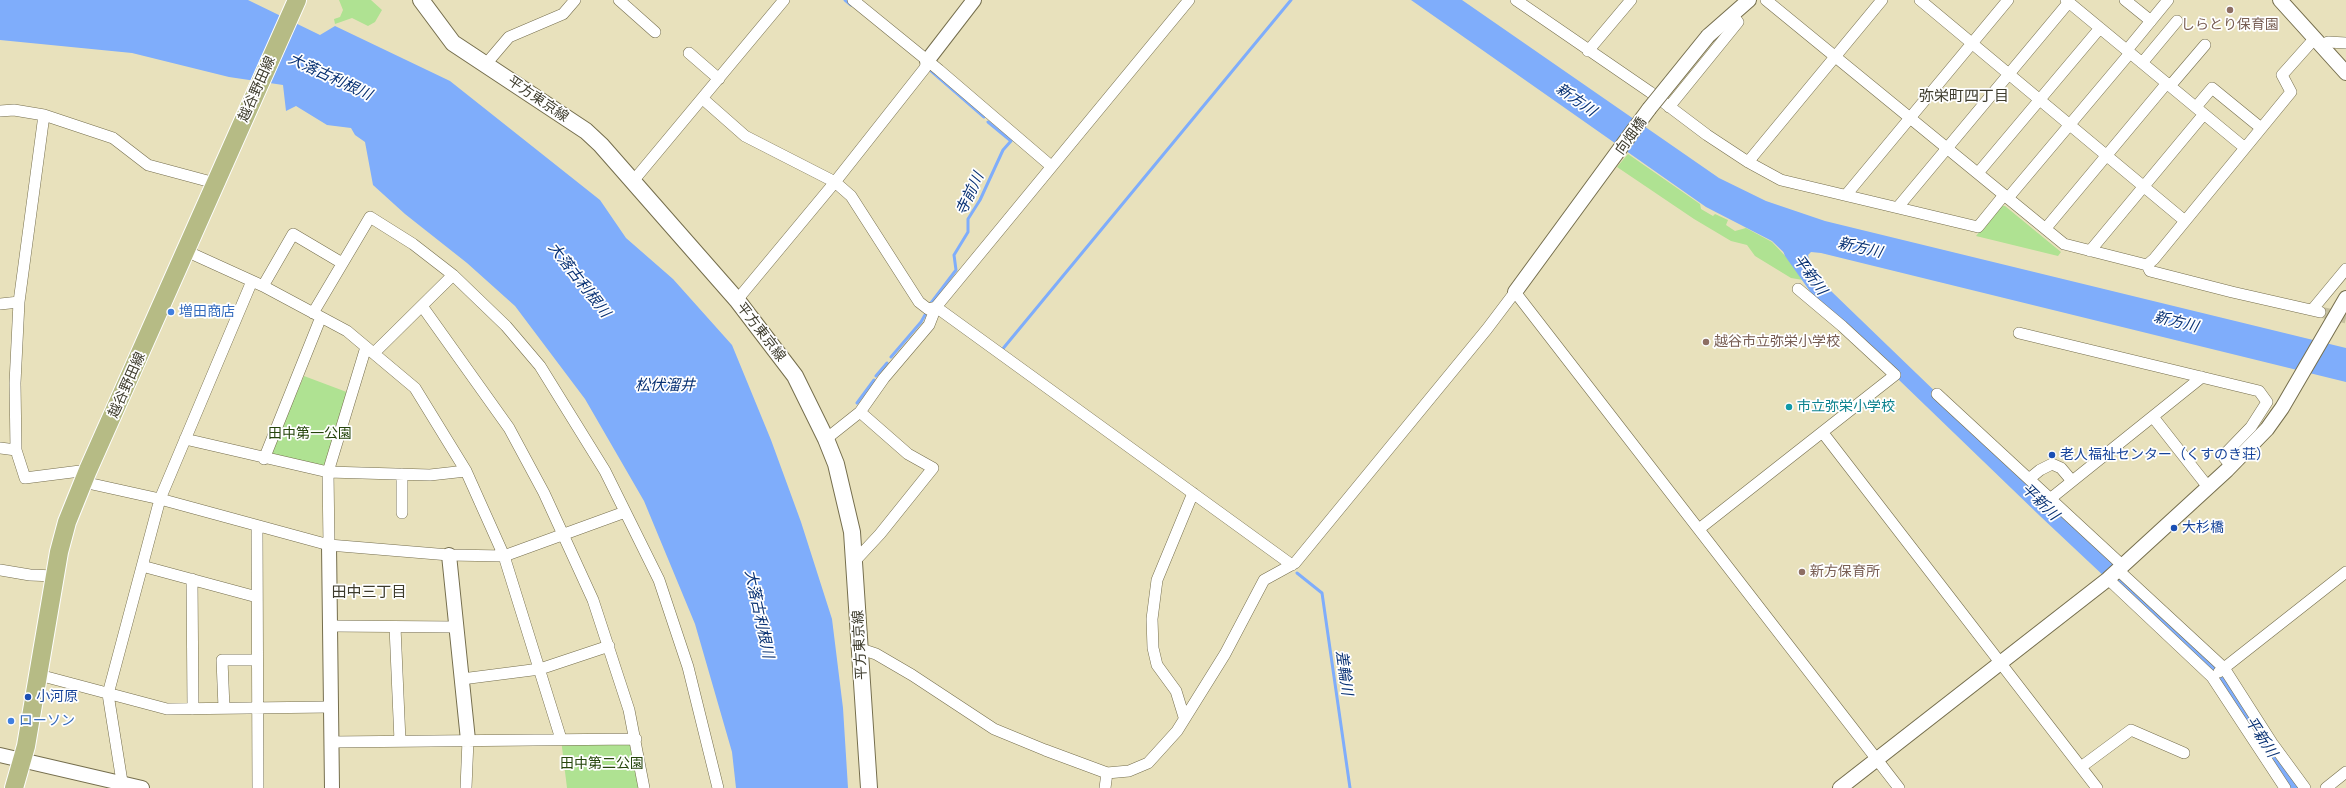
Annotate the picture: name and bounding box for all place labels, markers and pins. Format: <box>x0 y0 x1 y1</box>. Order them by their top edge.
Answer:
marker: しらとり保育園 <box>2225 5 2235 15</box>
place label: しらとり保育園 <box>2181 17 2279 33</box>
place label: 増田商店 <box>179 304 235 320</box>
marker: 増田商店 <box>166 307 176 317</box>
place label: 越谷市立弥栄小学校 <box>1714 334 1840 350</box>
marker: 越谷市立弥栄小学校 <box>1701 337 1711 347</box>
place label: 市立弥栄小学校 <box>1797 399 1895 415</box>
marker: 市立弥栄小学校 <box>1784 402 1794 412</box>
place label: 老人福祉センター（くすのき荘） <box>2060 447 2270 463</box>
marker: 老人福祉センター（くすのき荘） <box>2047 450 2057 460</box>
place label: 大杉橋 <box>2182 520 2224 536</box>
marker: 大杉橋 <box>2169 523 2179 533</box>
place label: 新方保育所 <box>1810 564 1880 580</box>
marker: 新方保育所 <box>1797 567 1807 577</box>
place label: 小河原 <box>36 689 78 705</box>
marker: 小河原 <box>23 692 33 702</box>
place label: ローソン <box>19 713 75 729</box>
marker: ローソン <box>6 716 16 726</box>

